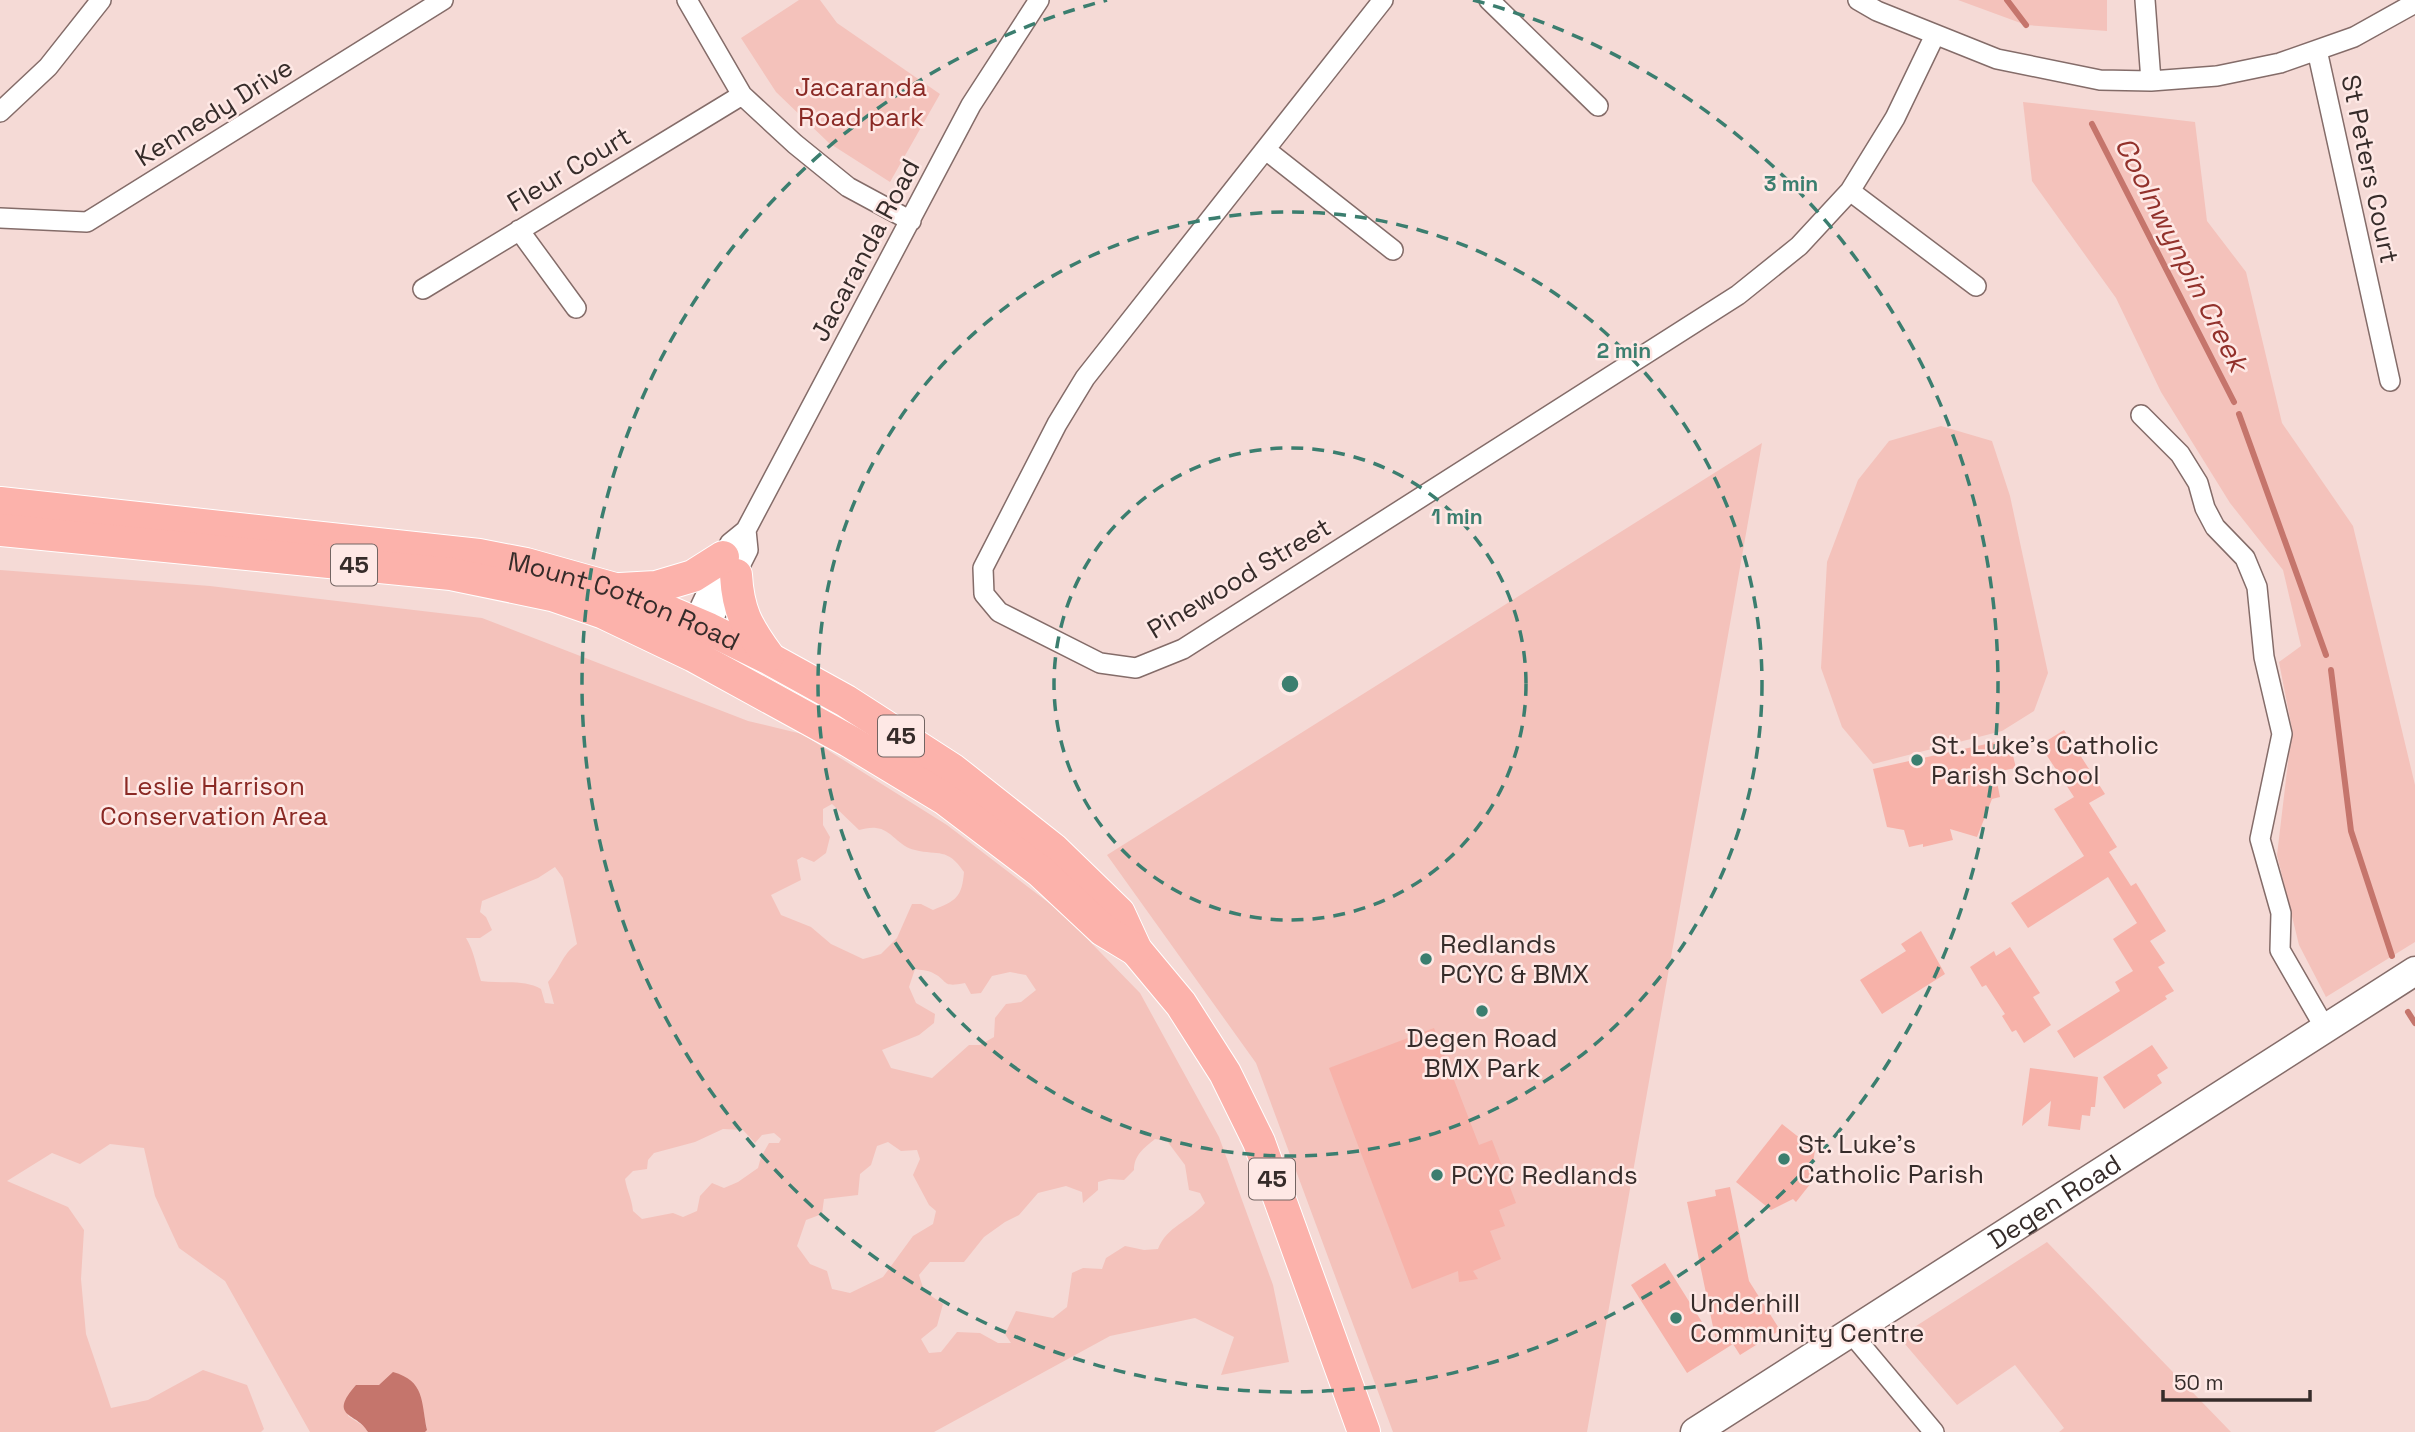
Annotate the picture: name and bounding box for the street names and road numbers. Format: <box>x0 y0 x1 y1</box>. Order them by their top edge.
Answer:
street label: Kennedy Drive <box>129 50 299 174</box>
street label: St Peters Court <box>2333 72 2407 266</box>
street label: Fleur Court <box>501 119 637 219</box>
street label: Jacaranda Road <box>802 153 928 347</box>
street label: Pinewood Street <box>1141 510 1337 646</box>
road number: 45 <box>331 544 377 586</box>
street label: Mount Cotton Road <box>505 544 745 658</box>
road number: 45 <box>878 716 924 756</box>
street label: Degen Road <box>1982 1147 2127 1257</box>
road number: 45 <box>1249 1158 1295 1199</box>

